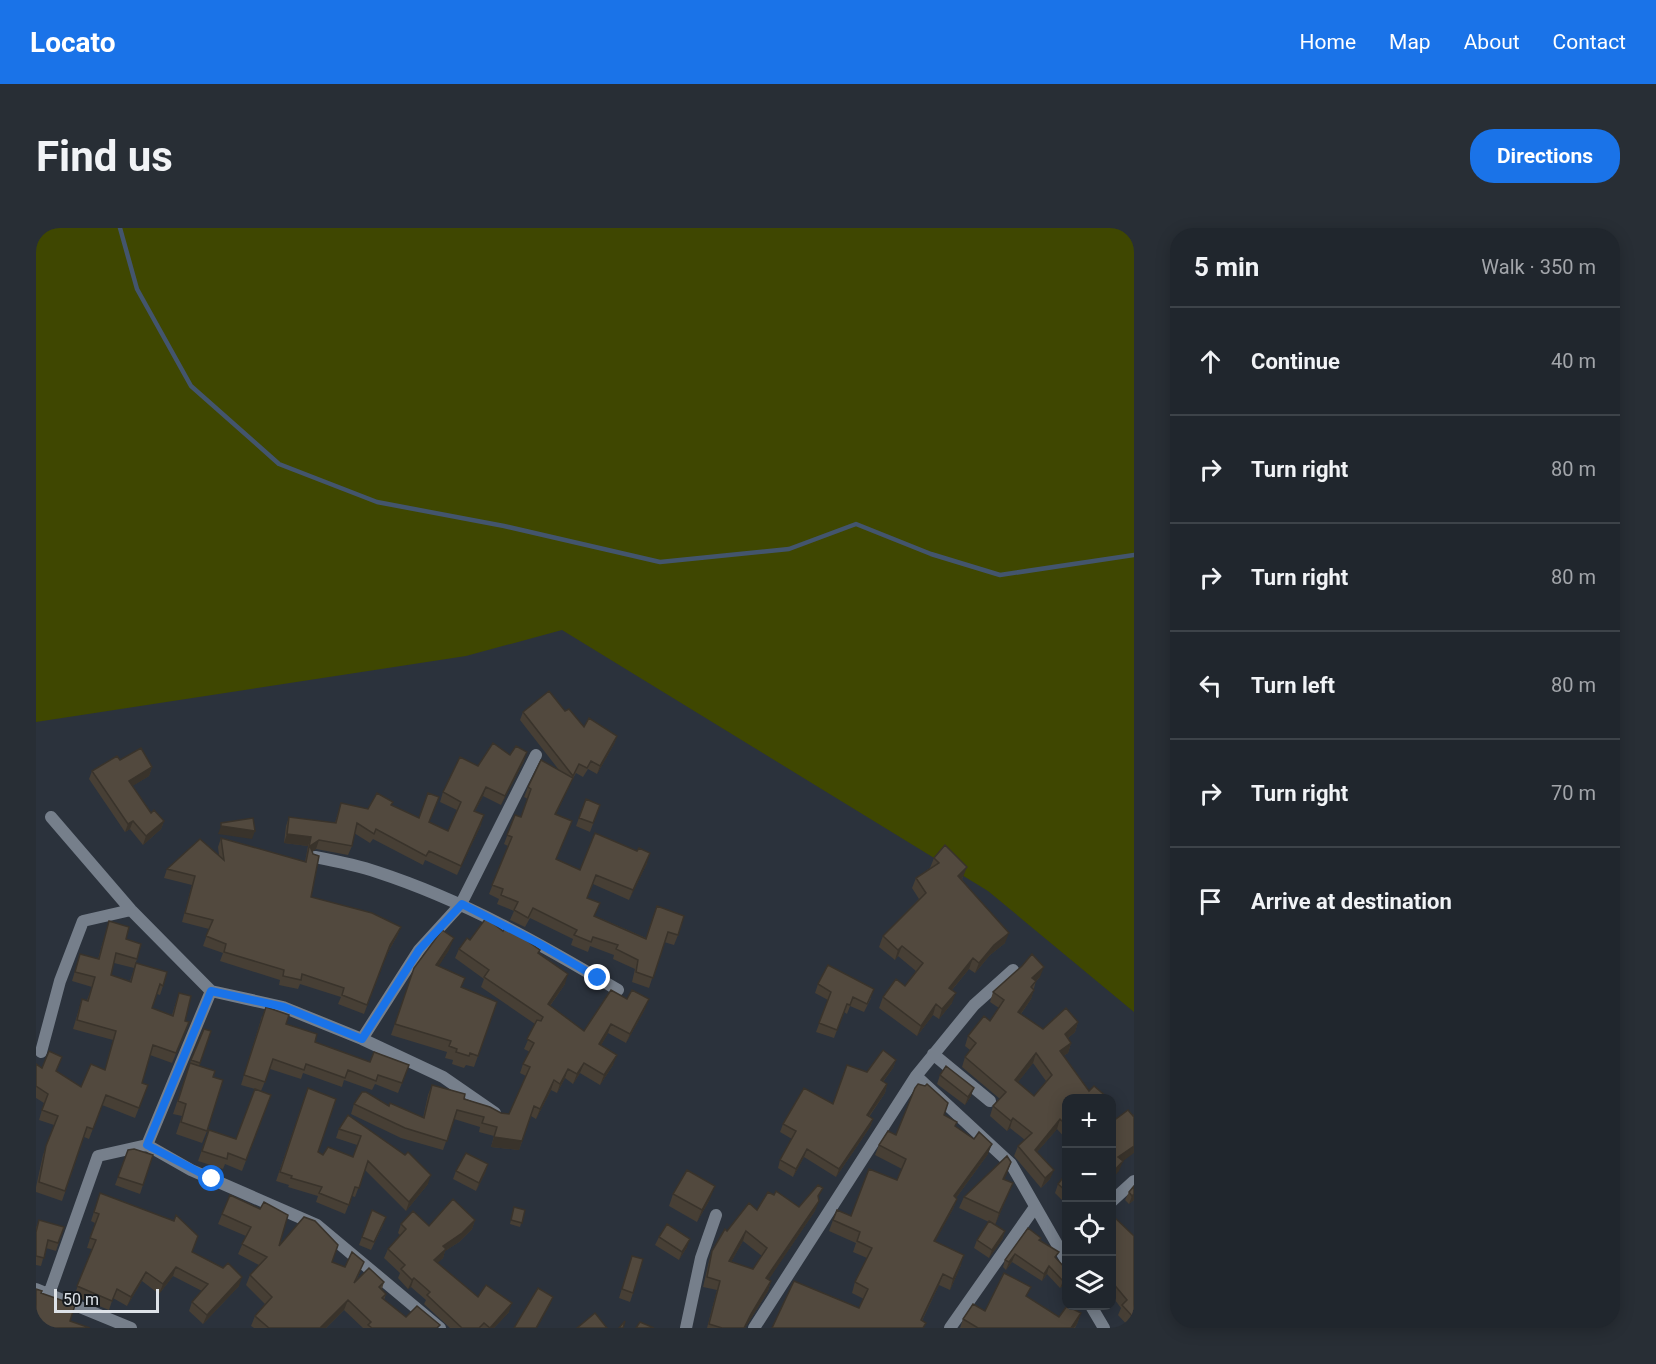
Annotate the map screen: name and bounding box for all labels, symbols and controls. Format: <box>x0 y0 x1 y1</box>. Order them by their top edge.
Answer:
text: Locato <box>30 26 115 59</box>
text: Home <box>1300 30 1356 54</box>
text: Map <box>1389 30 1431 54</box>
text: About <box>1464 30 1520 54</box>
text: Contact <box>1553 30 1626 54</box>
button: Directions <box>1470 129 1620 183</box>
text: Find us <box>36 132 173 181</box>
text: 5 min <box>1194 252 1259 282</box>
text: Walk · 350 m <box>1481 255 1596 279</box>
icon: ahead <box>1194 345 1227 378</box>
text: Continue <box>1251 349 1340 374</box>
text: 40 m <box>1551 349 1596 373</box>
icon: right <box>1194 453 1227 486</box>
text: Turn right <box>1251 457 1348 482</box>
text: 80 m <box>1551 457 1596 481</box>
icon: right <box>1194 561 1227 594</box>
text: Turn right <box>1251 565 1348 590</box>
text: 80 m <box>1551 565 1596 589</box>
icon: left <box>1194 669 1227 702</box>
text: Turn left <box>1251 673 1335 698</box>
text: 80 m <box>1551 673 1596 697</box>
icon: right <box>1194 777 1227 810</box>
text: Turn right <box>1251 781 1348 806</box>
text: 70 m <box>1551 781 1596 805</box>
icon: arrive <box>1194 885 1227 918</box>
text: Arrive at destination <box>1251 889 1452 914</box>
route end <box>584 964 610 990</box>
map controls <box>1062 1094 1116 1310</box>
button: + <box>1062 1094 1116 1148</box>
button: − <box>1062 1148 1116 1202</box>
route start <box>198 1165 224 1191</box>
button: locate <box>1062 1202 1116 1256</box>
button: layers <box>1062 1256 1116 1310</box>
scale bar <box>54 1286 159 1314</box>
text: 50 m <box>63 1290 99 1309</box>

